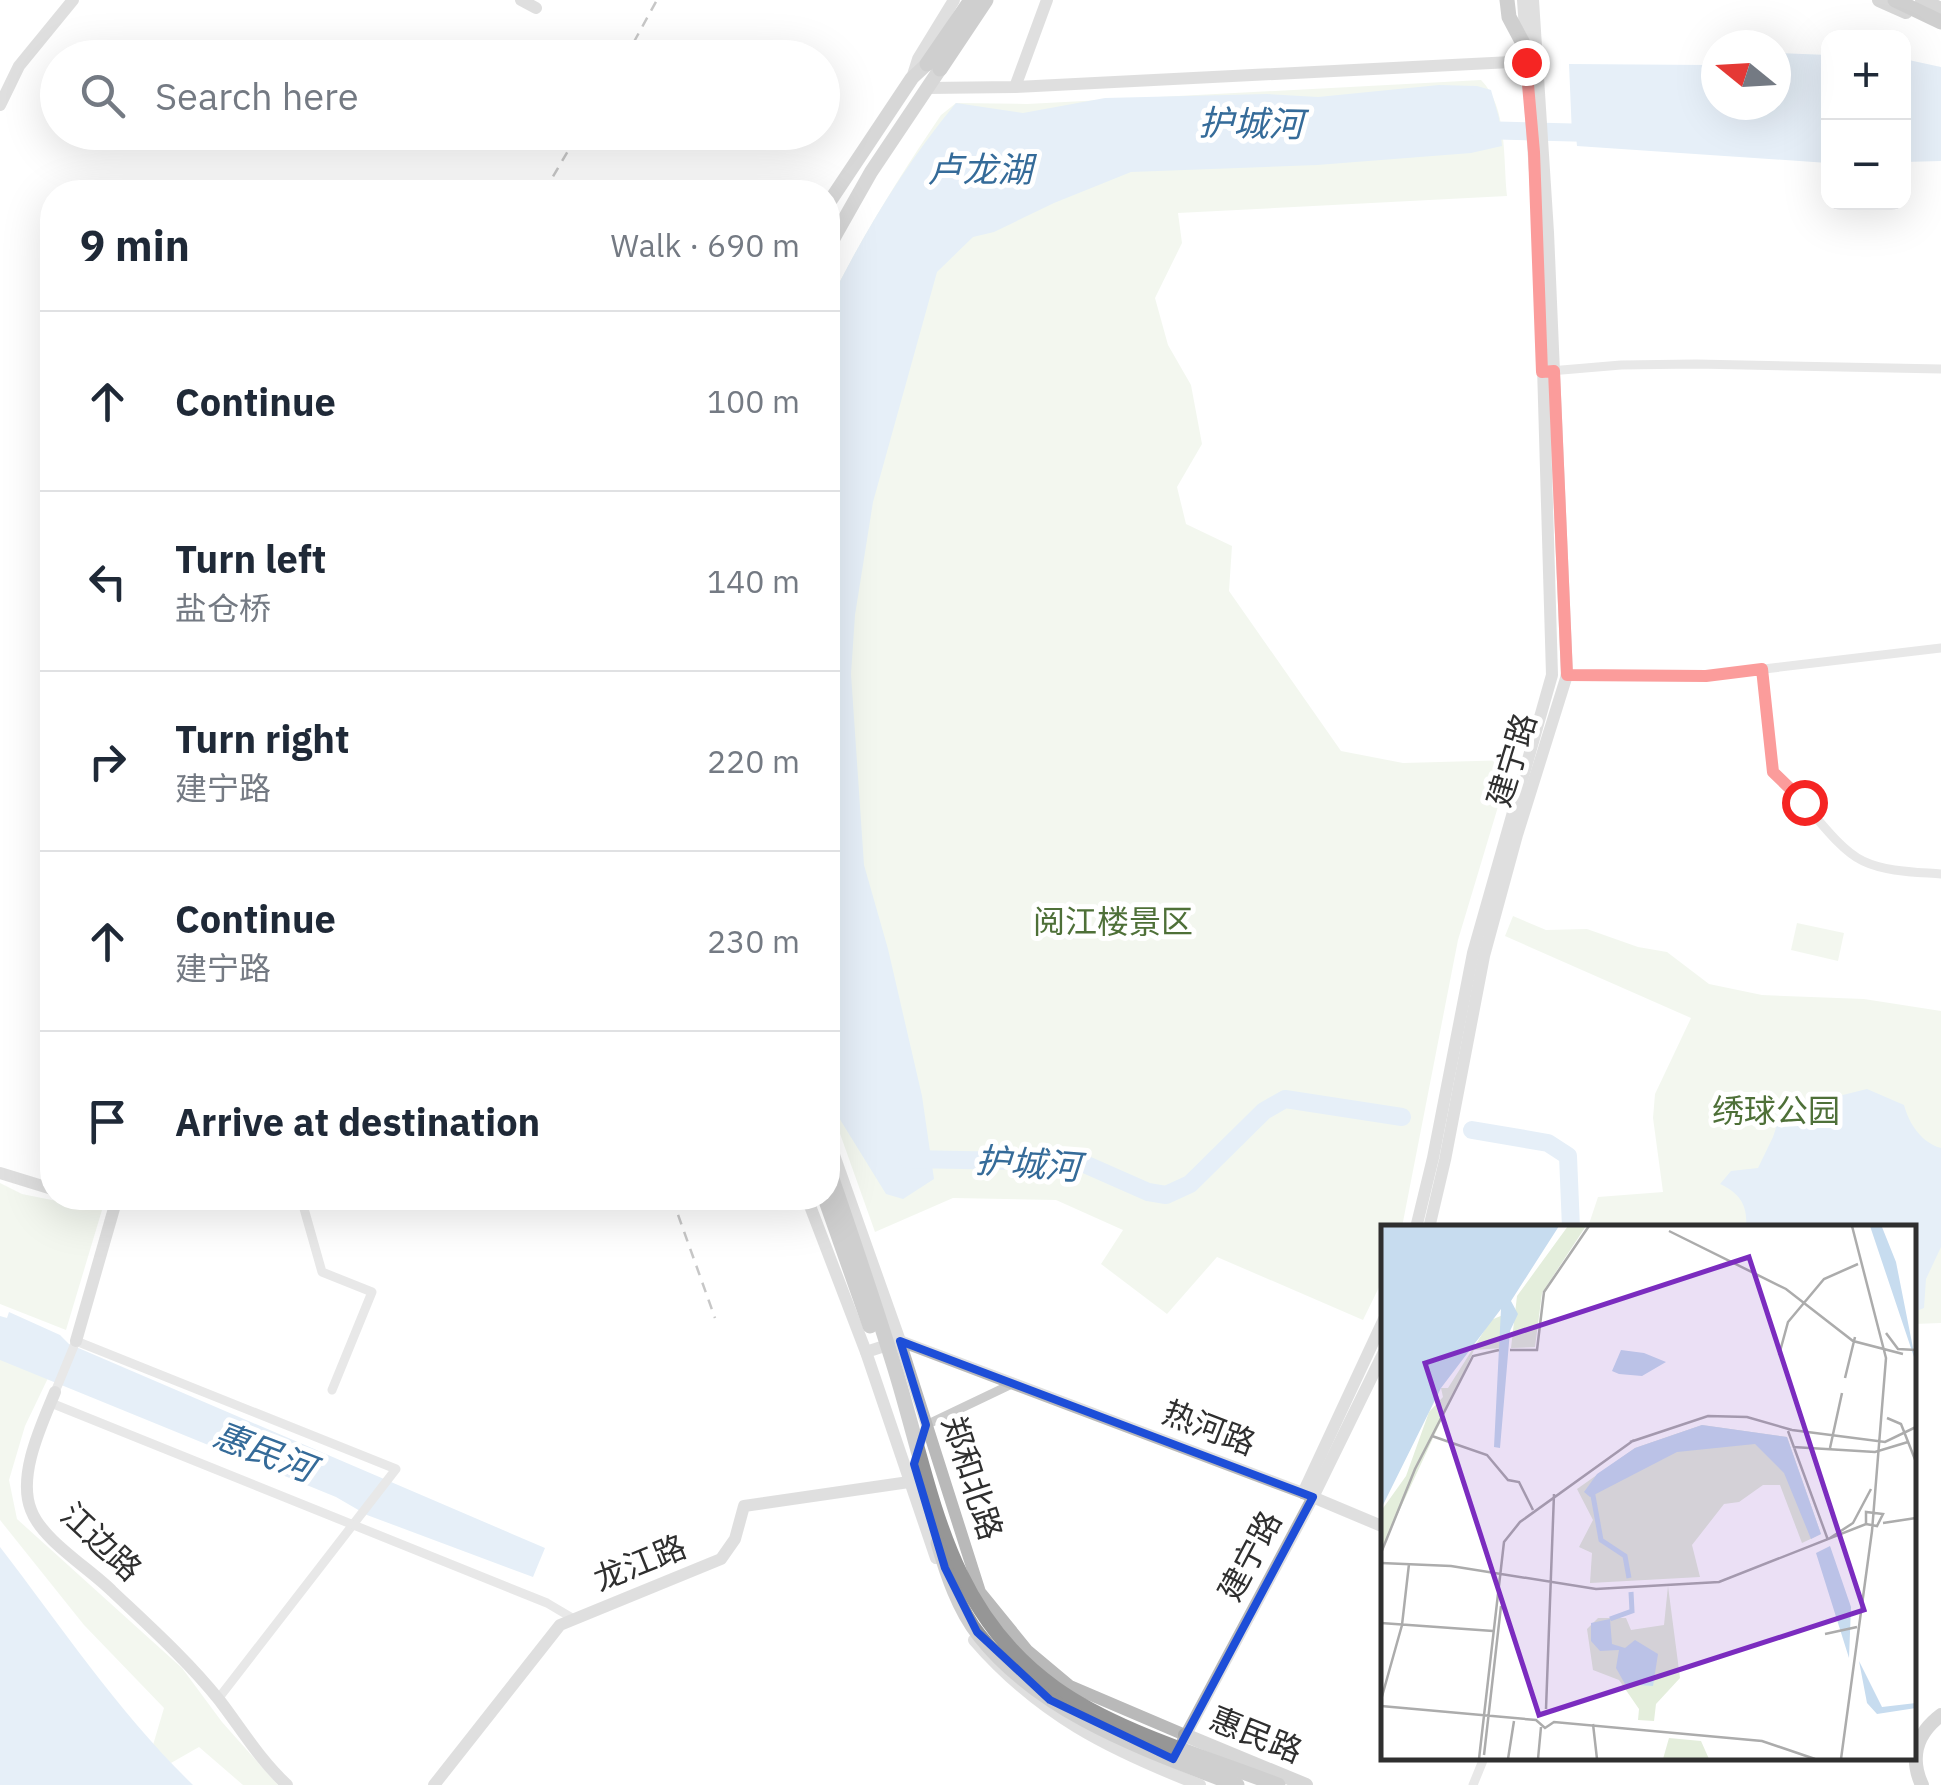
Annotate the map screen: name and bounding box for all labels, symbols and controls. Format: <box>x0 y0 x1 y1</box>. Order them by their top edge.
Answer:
north arrow <box>1701 30 1791 120</box>
map controls <box>1821 30 1911 210</box>
button: + <box>1821 30 1911 120</box>
search box <box>40 40 840 150</box>
route end <box>1504 40 1550 86</box>
icon: search <box>75 68 130 123</box>
text: Search here <box>155 71 359 120</box>
water label: 护城河 <box>1198 99 1310 147</box>
button: − <box>1821 120 1911 210</box>
water label: 卢龙湖 <box>927 146 1037 192</box>
text: 9 min <box>80 218 190 273</box>
text: Walk · 690 m <box>611 224 800 266</box>
icon: ahead <box>80 374 135 429</box>
text: Continue <box>175 377 336 426</box>
text: 100 m <box>707 380 800 422</box>
text: Turn left <box>175 534 326 583</box>
icon: left <box>80 554 135 609</box>
text: 140 m <box>707 560 800 602</box>
text: 盐仓桥 <box>175 587 271 629</box>
street label: 建宁路 <box>1477 708 1545 812</box>
text: Turn right <box>175 714 350 763</box>
icon: right <box>80 734 135 789</box>
text: 220 m <box>707 740 800 782</box>
text: 建宁路 <box>175 767 271 809</box>
route start <box>1782 780 1828 826</box>
text: Continue <box>175 894 336 943</box>
park label: 阅江楼景区 <box>1033 900 1193 942</box>
icon: ahead <box>80 914 135 969</box>
text: 230 m <box>707 920 800 962</box>
text: 建宁路 <box>175 947 271 989</box>
park label: 绣球公园 <box>1712 1089 1840 1131</box>
icon: arrive <box>80 1094 135 1149</box>
text: Arrive at destination <box>175 1097 540 1146</box>
water label: 护城河 <box>974 1136 1088 1190</box>
inset map <box>1381 1225 1916 1760</box>
street label: 热河路 <box>1157 1390 1262 1464</box>
street label: 郑和北路 <box>933 1410 1013 1545</box>
water label: 惠民河 <box>207 1411 327 1494</box>
street label: 江边路 <box>52 1493 151 1589</box>
street label: 建宁路 <box>1208 1503 1290 1608</box>
street label: 龙江路 <box>587 1525 692 1600</box>
street label: 惠民路 <box>1204 1697 1309 1772</box>

